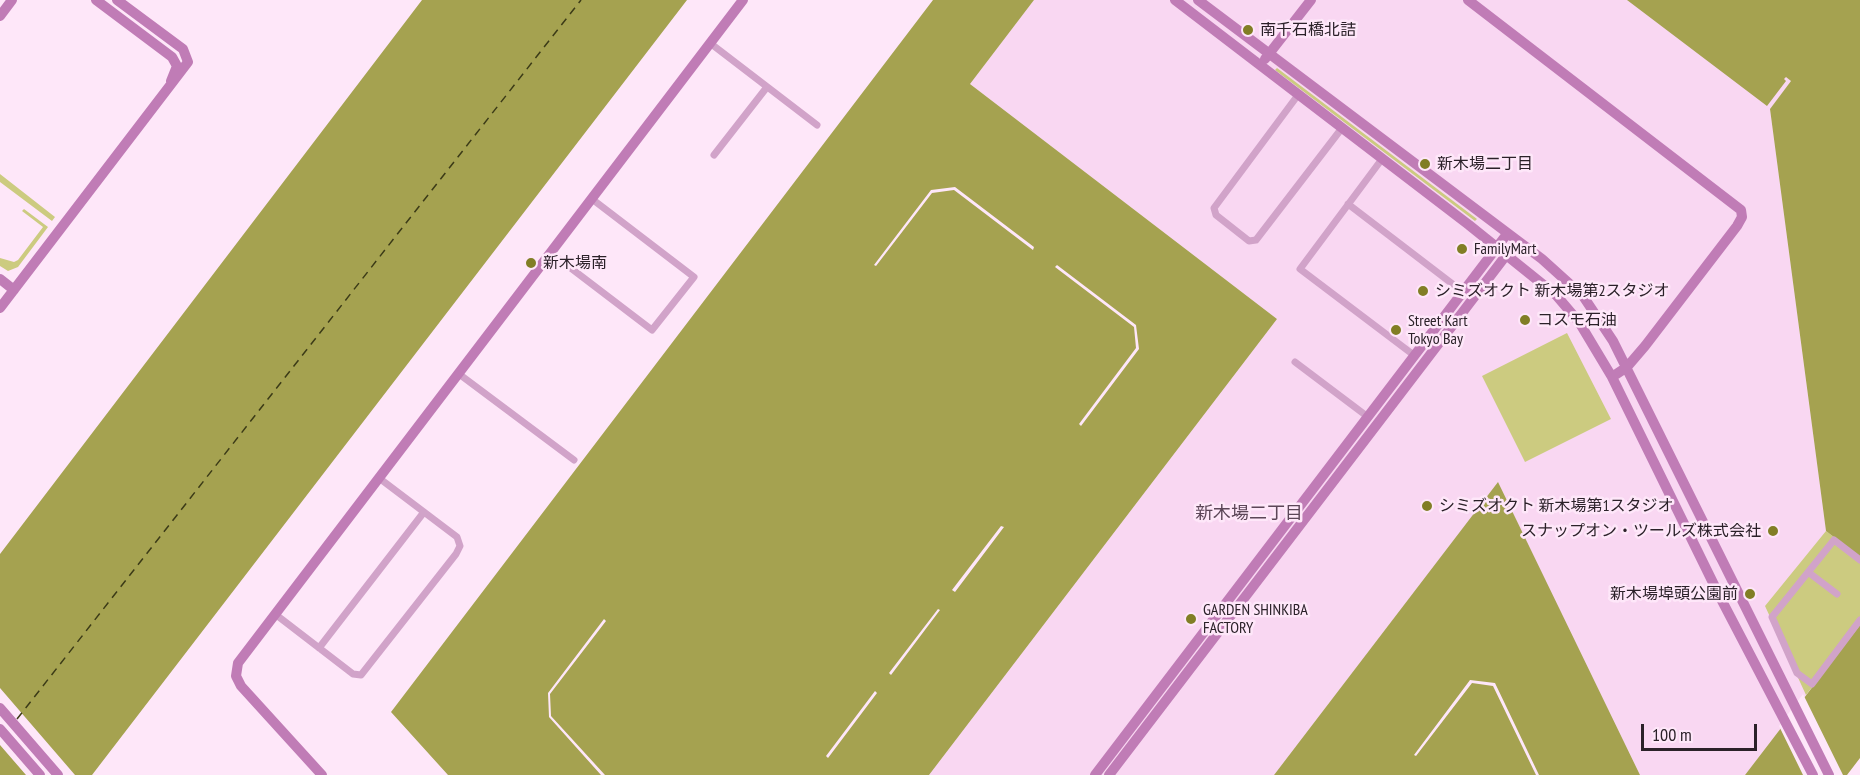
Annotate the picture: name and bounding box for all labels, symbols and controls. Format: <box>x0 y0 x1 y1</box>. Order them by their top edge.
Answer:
place label: 南千石橋北詰 <box>1260 20 1356 40</box>
marker: 南千石橋北詰 <box>1241 23 1255 37</box>
place label: 新木場二丁目 <box>1437 154 1533 174</box>
marker: 新木場二丁目 <box>1418 157 1432 171</box>
place label: FamilyMart <box>1474 239 1536 259</box>
marker: FamilyMart <box>1455 242 1469 256</box>
place label: 新木場南 <box>543 253 607 273</box>
marker: 新木場南 <box>524 256 538 270</box>
place label: シミズオクト 新木場第2スタジオ <box>1435 281 1670 301</box>
marker: シミズオクト 新木場第2スタジオ <box>1416 284 1430 298</box>
place label: コスモ石油 <box>1537 310 1617 330</box>
place label: Street Kart Tokyo Bay <box>1408 311 1468 349</box>
marker: コスモ石油 <box>1518 313 1532 327</box>
marker: Street Kart Tokyo Bay <box>1389 323 1403 337</box>
place label: シミズオクト 新木場第1スタジオ <box>1439 496 1674 516</box>
marker: シミズオクト 新木場第1スタジオ <box>1420 499 1434 513</box>
district label: 新木場二丁目 <box>1195 503 1303 525</box>
place label: スナップオン・ツールズ株式会社 <box>1521 521 1761 541</box>
marker: スナップオン・ツールズ株式会社 <box>1766 524 1780 538</box>
place label: 新木場埠頭公園前 <box>1610 584 1738 604</box>
marker: 新木場埠頭公園前 <box>1743 587 1757 601</box>
place label: GARDEN SHINKIBA FACTORY <box>1203 600 1308 638</box>
marker: GARDEN SHINKIBA FACTORY <box>1184 612 1198 626</box>
scale bar <box>1644 712 1760 750</box>
text: 100 m <box>1652 723 1692 746</box>

